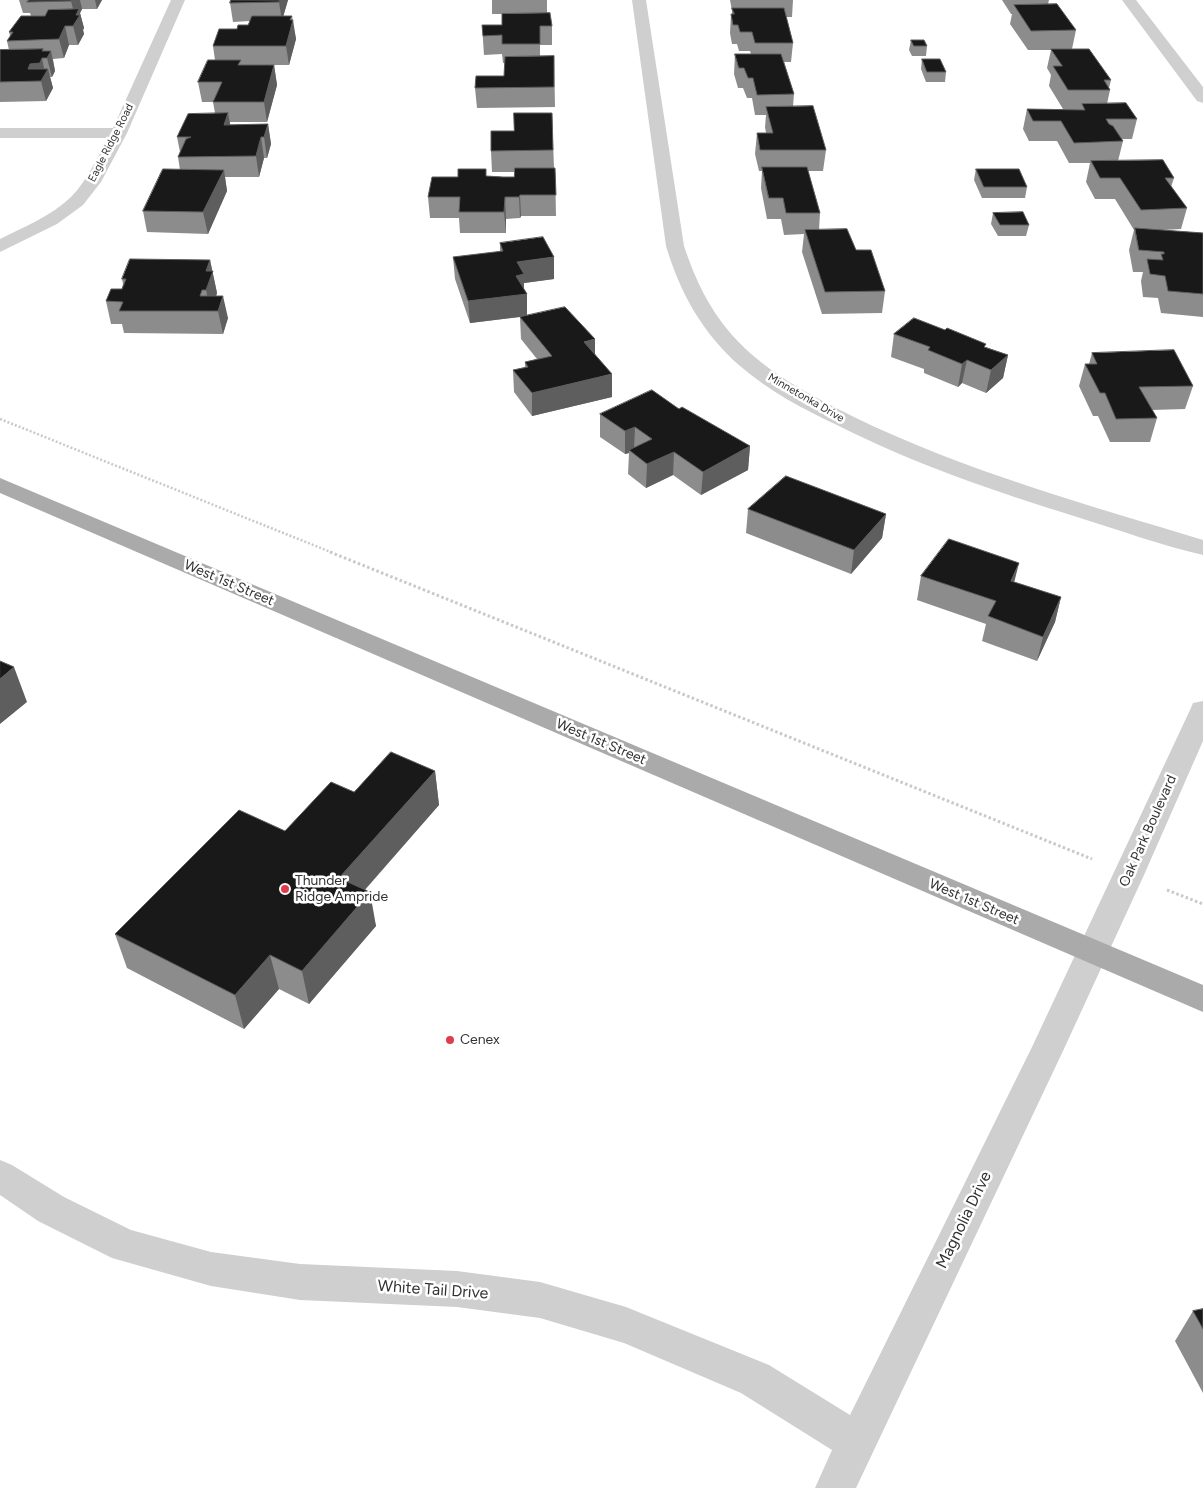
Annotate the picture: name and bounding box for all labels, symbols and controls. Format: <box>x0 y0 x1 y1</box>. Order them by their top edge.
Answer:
street label: Eagle Ridge Road <box>86 102 136 184</box>
street label: Minnetonka Drive <box>766 371 846 425</box>
street label: West 1st Street <box>182 557 276 609</box>
street label: West 1st Street <box>554 716 648 768</box>
street label: Oak Park Boulevard <box>1116 773 1180 889</box>
place label: Thunder Ridge Ampride <box>295 873 388 906</box>
street label: West 1st Street <box>927 876 1021 928</box>
marker: Thunder Ridge Ampride <box>279 883 291 895</box>
place label: Cenex <box>460 1032 500 1048</box>
marker: Cenex <box>444 1034 456 1046</box>
street label: Magnolia Drive <box>932 1168 996 1272</box>
street label: White Tail Drive <box>377 1277 489 1303</box>

